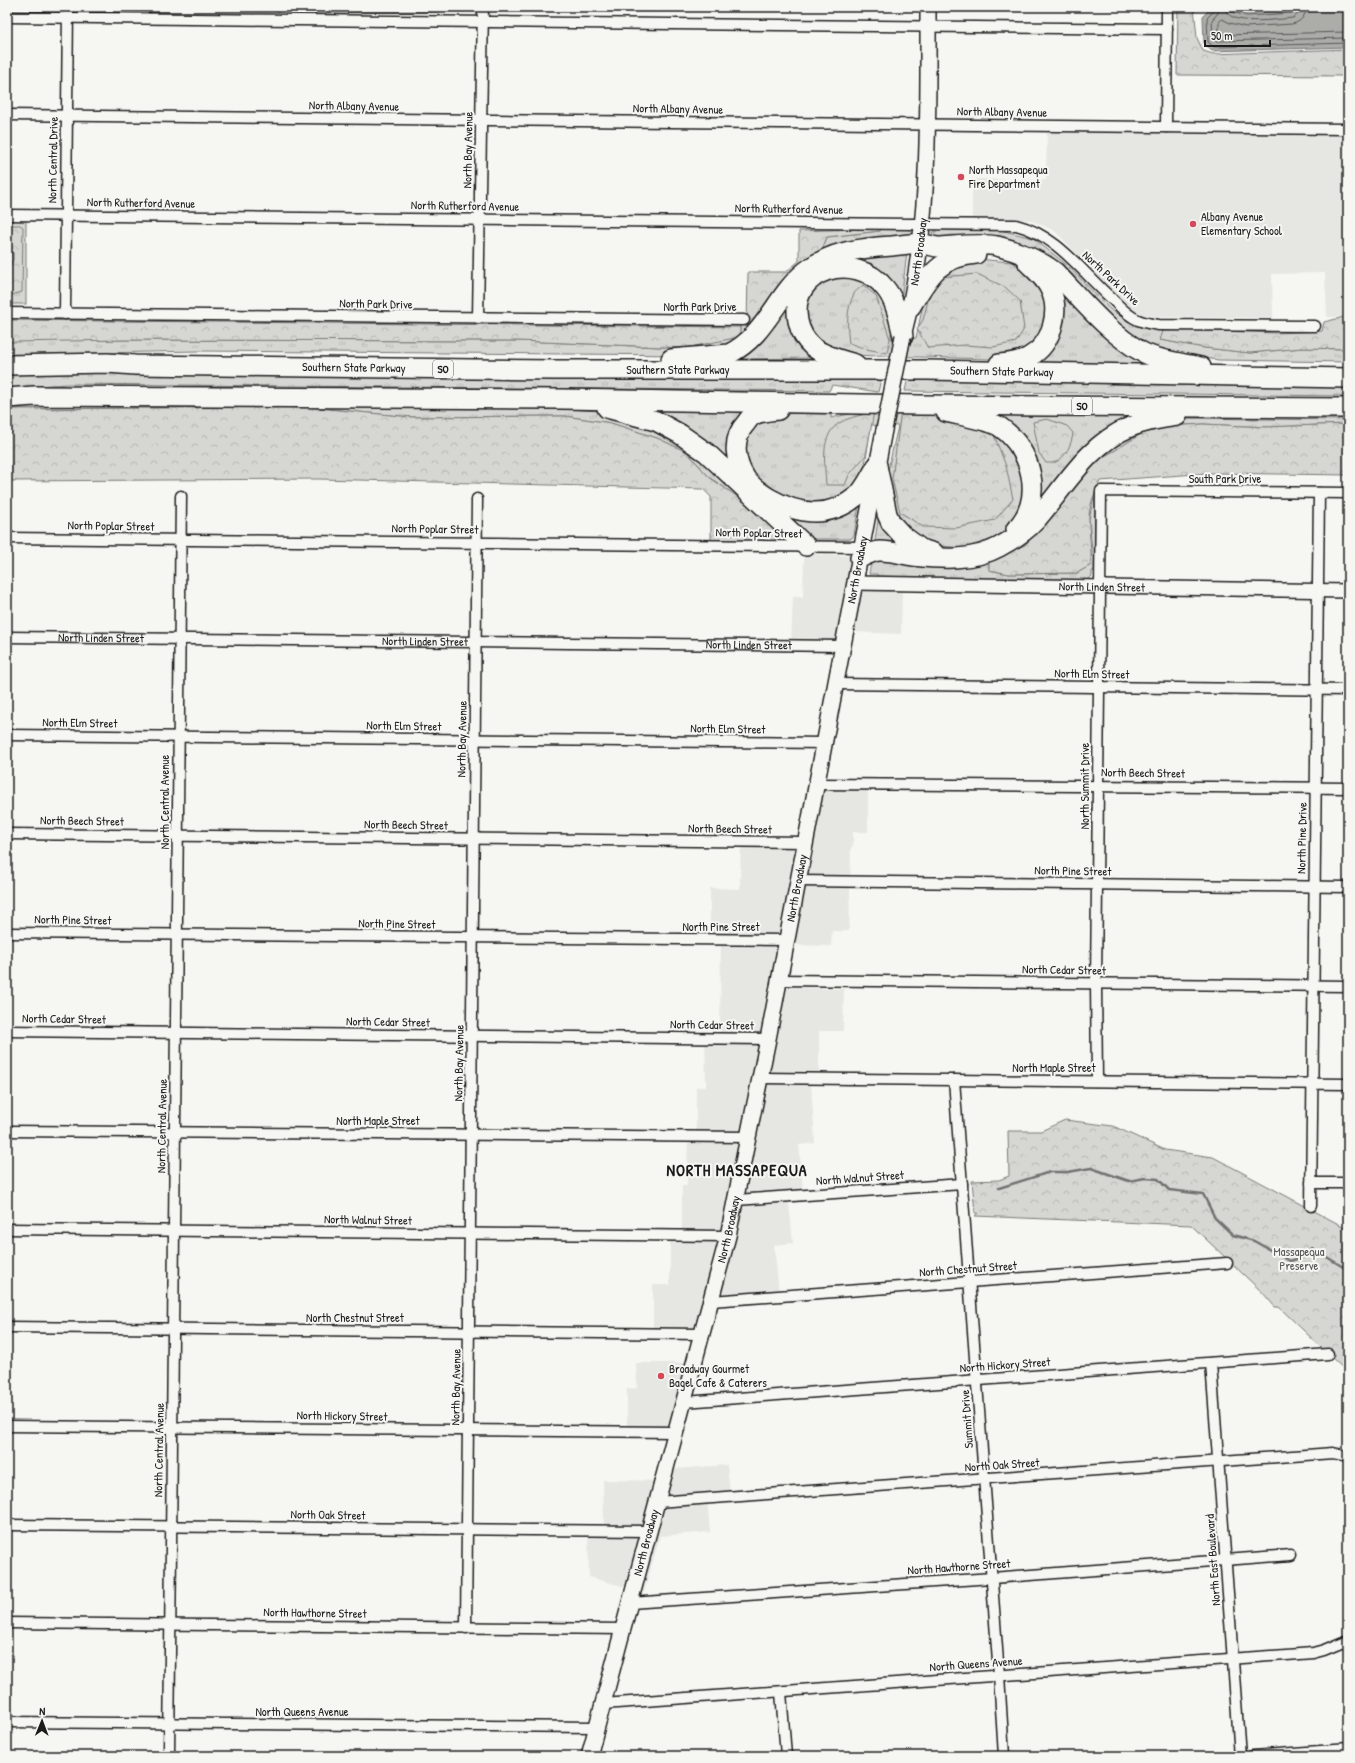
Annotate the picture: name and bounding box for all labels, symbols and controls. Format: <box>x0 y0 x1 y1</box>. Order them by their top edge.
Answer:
scale bar <box>1205 22 1270 48</box>
text: 50 m <box>1211 27 1232 44</box>
street label: North Albany Avenue <box>309 96 399 115</box>
street label: North Albany Avenue <box>633 99 723 118</box>
street label: North Albany Avenue <box>957 102 1047 121</box>
street label: North Bay Avenue <box>458 111 477 189</box>
street label: North Central Drive <box>43 116 62 203</box>
place label: North Massapequa Fire Department <box>968 161 1048 192</box>
marker: North Massapequa Fire Department <box>956 172 966 182</box>
street label: North Rutherford Avenue <box>87 193 195 212</box>
street label: North Rutherford Avenue <box>411 196 519 215</box>
street label: North Rutherford Avenue <box>735 199 843 218</box>
place label: Albany Avenue Elementary School <box>1201 208 1283 239</box>
street label: North Broadway <box>905 217 931 287</box>
marker: Albany Avenue Elementary School <box>1188 219 1198 229</box>
street label: North Park Drive <box>1079 246 1144 309</box>
street label: North Park Drive <box>339 294 413 313</box>
street label: North Park Drive <box>663 298 737 315</box>
street label: Southern State Parkway <box>302 358 406 376</box>
road number: SO <box>433 360 453 378</box>
street label: Southern State Parkway <box>626 361 730 378</box>
street label: Southern State Parkway <box>950 361 1054 380</box>
road number: SO <box>1072 397 1092 415</box>
street label: South Park Drive <box>1189 470 1261 487</box>
street label: North Poplar Street <box>67 516 155 535</box>
street label: North Poplar Street <box>391 519 479 538</box>
street label: North Poplar Street <box>715 523 803 542</box>
street label: North Broadway <box>842 535 872 605</box>
street label: North Linden Street <box>1059 577 1146 596</box>
street label: North Linden Street <box>58 629 145 646</box>
street label: North Linden Street <box>382 632 469 650</box>
street label: North Linden Street <box>706 636 793 653</box>
street label: North Elm Street <box>1054 664 1131 683</box>
street label: North Bay Avenue <box>452 700 471 778</box>
street label: North Elm Street <box>42 713 119 732</box>
street label: North Elm Street <box>366 716 443 735</box>
street label: North Elm Street <box>690 719 767 738</box>
street label: North Summit Drive <box>1076 743 1093 829</box>
street label: North Central Avenue <box>156 755 173 849</box>
street label: North Beech Street <box>1101 763 1186 782</box>
street label: North Pine Drive <box>1292 802 1311 874</box>
street label: North Beech Street <box>40 811 125 830</box>
street label: North Beech Street <box>364 815 449 834</box>
street label: North Beech Street <box>688 819 773 838</box>
street label: North Broadway <box>782 853 811 923</box>
street label: North Pine Street <box>1034 861 1113 880</box>
street label: North Pine Street <box>34 910 113 929</box>
street label: North Pine Street <box>358 914 437 933</box>
street label: North Pine Street <box>682 918 760 935</box>
street label: North Cedar Street <box>1022 960 1107 979</box>
street label: North Cedar Street <box>22 1009 107 1028</box>
street label: North Cedar Street <box>346 1012 431 1031</box>
street label: North Cedar Street <box>670 1015 755 1034</box>
street label: North Bay Avenue <box>449 1024 468 1102</box>
street label: North Maple Street <box>1012 1059 1097 1076</box>
street label: North Central Avenue <box>152 1078 171 1173</box>
street label: North Maple Street <box>336 1112 421 1129</box>
district label: NORTH MASSAPEQUA <box>666 1159 808 1181</box>
street label: North Walnut Street <box>815 1166 905 1189</box>
street label: North Broadway <box>712 1194 744 1264</box>
street label: North Walnut Street <box>324 1210 413 1229</box>
park label: Massapequa Preserve <box>1274 1243 1325 1274</box>
street label: North Chestnut Street <box>919 1257 1018 1280</box>
street label: North Chestnut Street <box>306 1309 405 1326</box>
street label: North Bay Avenue <box>446 1348 465 1426</box>
street label: North Hickory Street <box>959 1353 1052 1376</box>
place label: Broadway Gourmet Bagel Cafe & Caterers <box>669 1360 767 1391</box>
marker: Broadway Gourmet Bagel Cafe & Caterers <box>656 1371 666 1381</box>
street label: Summit Drive <box>956 1389 977 1449</box>
street label: North Central Avenue <box>149 1402 168 1497</box>
street label: North Hickory Street <box>296 1406 388 1425</box>
street label: North Oak Street <box>964 1453 1041 1476</box>
street label: North Oak Street <box>290 1505 366 1524</box>
street label: North Broadway <box>629 1507 663 1577</box>
street label: North East Boulevard <box>1201 1513 1224 1606</box>
street label: North Hawthorne Street <box>907 1554 1012 1579</box>
street label: North Hawthorne Street <box>263 1603 368 1622</box>
street label: North Queens Avenue <box>929 1652 1023 1675</box>
north arrow <box>22 1701 62 1741</box>
street label: North Queens Avenue <box>255 1703 349 1720</box>
text: N <box>39 1704 45 1718</box>

